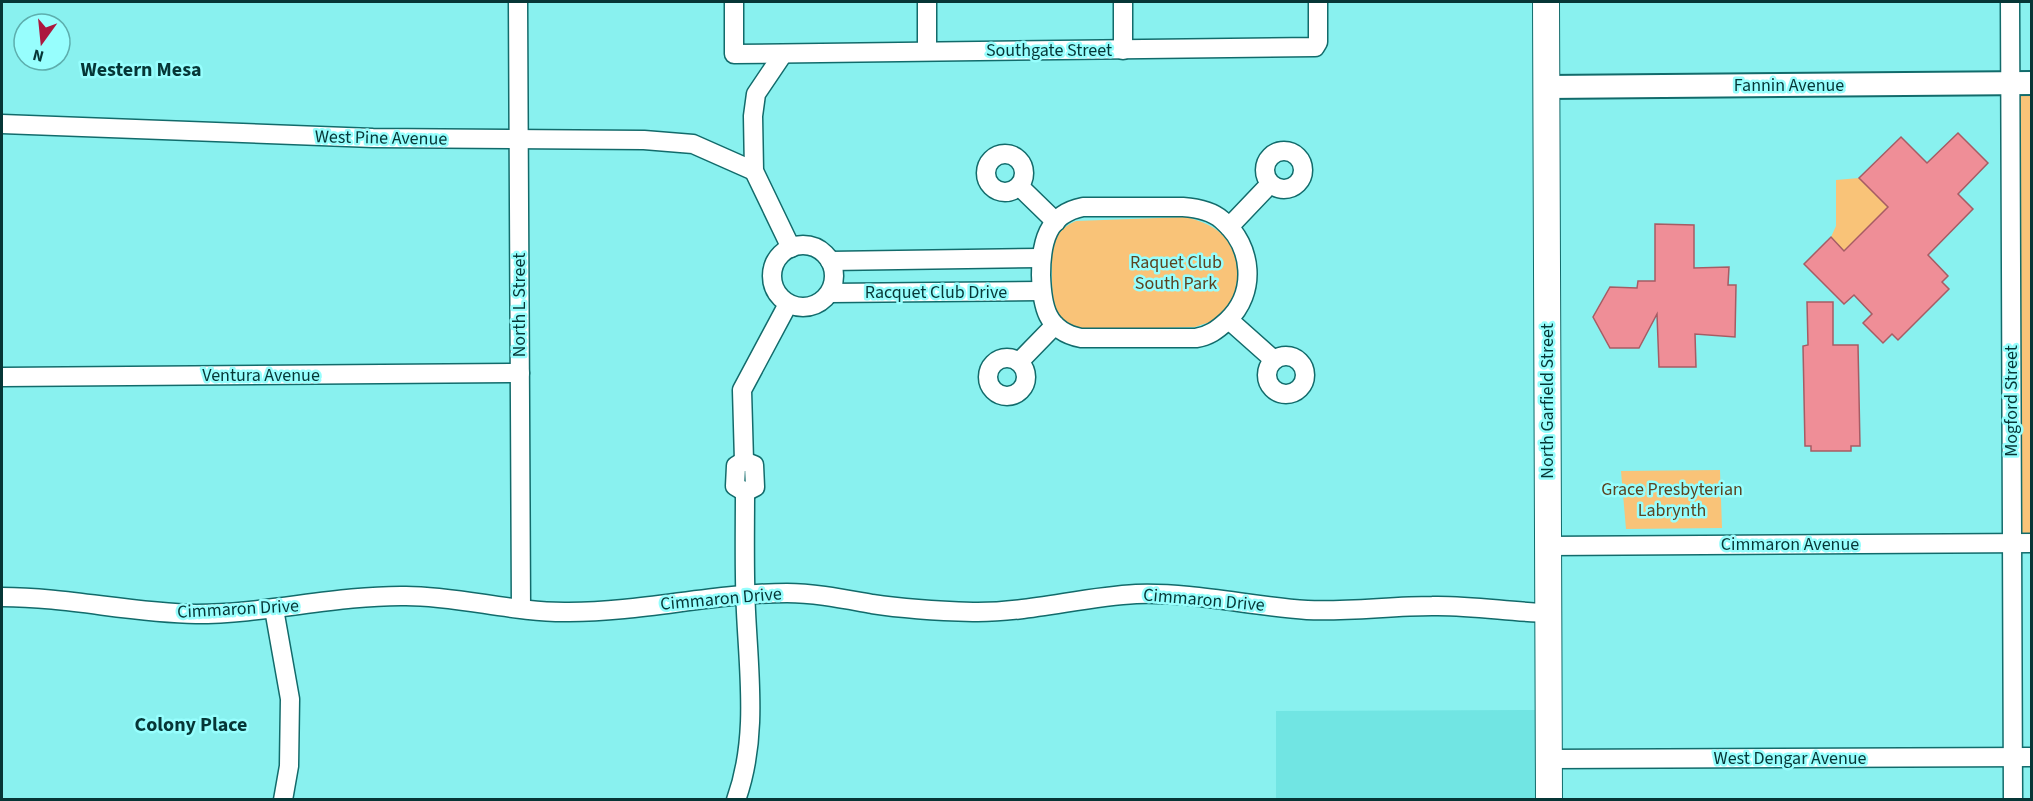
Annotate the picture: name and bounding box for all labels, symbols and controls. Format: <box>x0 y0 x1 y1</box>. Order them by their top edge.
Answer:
north arrow <box>12 12 72 72</box>
street label: Southgate Street <box>986 38 1112 63</box>
text: N <box>30 44 46 68</box>
district label: Western Mesa <box>80 56 202 84</box>
street label: Fannin Avenue <box>1734 73 1844 98</box>
street label: West Pine Avenue <box>315 124 447 152</box>
park label: Raquet Club South Park <box>1130 250 1222 296</box>
street label: North L Street <box>507 253 532 357</box>
street label: Racquet Club Drive <box>865 280 1007 305</box>
street label: North Garfield Street <box>1535 323 1560 479</box>
street label: Mogford Street <box>1999 345 2024 457</box>
street label: Ventura Avenue <box>202 363 320 388</box>
park label: Grace Presbyterian Labrynth <box>1601 477 1743 523</box>
street label: Cimmaron Avenue <box>1721 532 1859 557</box>
street label: Cimmaron Drive <box>659 581 783 617</box>
street label: Cimmaron Drive <box>1142 582 1266 618</box>
street label: Cimmaron Drive <box>176 593 300 625</box>
district label: Colony Place <box>135 711 247 739</box>
street label: West Dengar Avenue <box>1714 746 1867 771</box>

